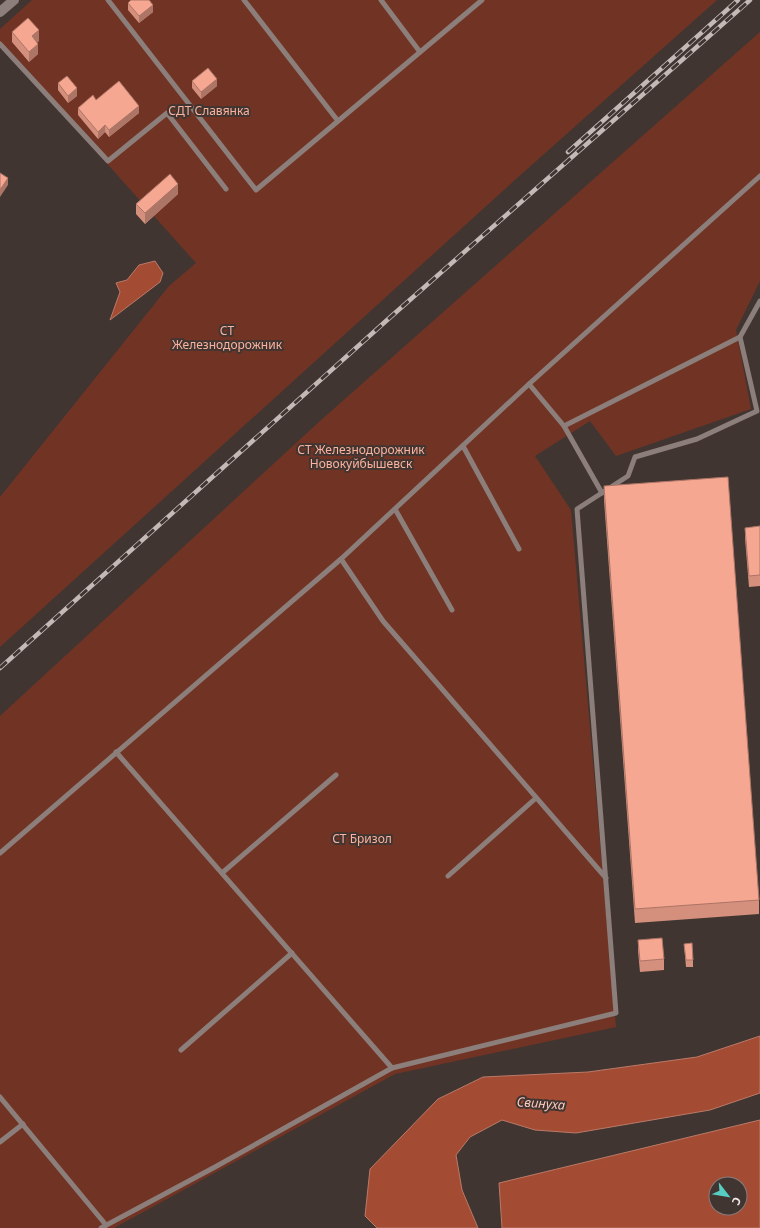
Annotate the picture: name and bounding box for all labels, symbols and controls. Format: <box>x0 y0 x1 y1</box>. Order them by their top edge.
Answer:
park label: СДТ Славянка <box>168 102 250 119</box>
park label: СТ Железнодорожник <box>172 322 283 353</box>
park label: СТ Железнодорожник Новокуйбышевск <box>297 441 425 472</box>
park label: СТ Бризол <box>332 830 392 847</box>
water label: Свинуха <box>516 1092 566 1114</box>
north arrow <box>708 1176 748 1216</box>
text: С <box>729 1194 745 1208</box>

